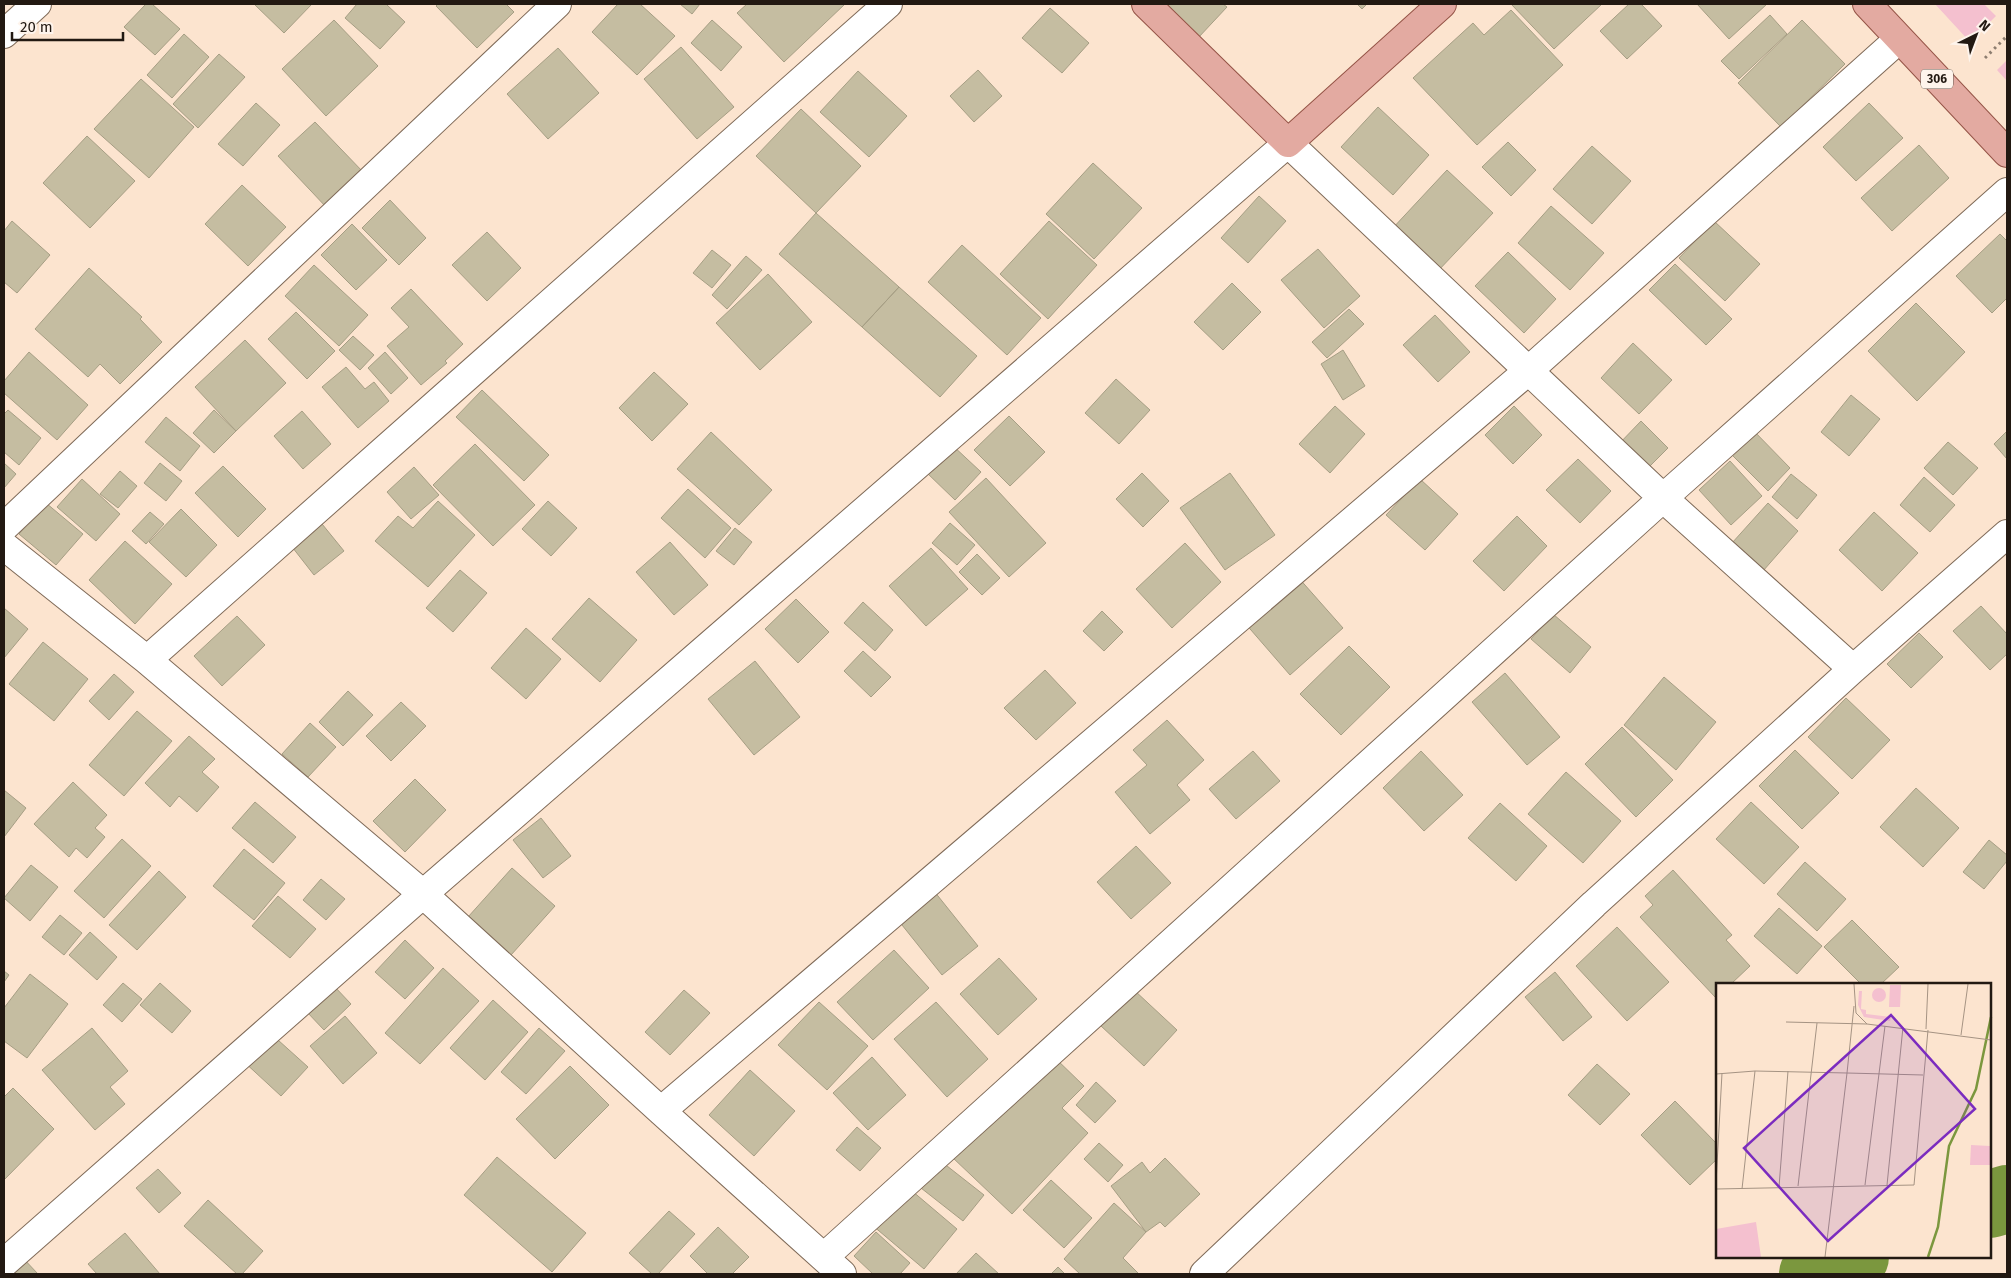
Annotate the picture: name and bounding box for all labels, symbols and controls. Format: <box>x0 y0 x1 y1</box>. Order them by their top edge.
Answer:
scale bar <box>12 10 124 42</box>
north arrow <box>1951 10 2001 60</box>
text: N <box>1975 16 1994 35</box>
text: 20 m <box>20 18 53 36</box>
road number: 306 <box>1921 70 1953 88</box>
inset map <box>1716 983 1991 1258</box>

